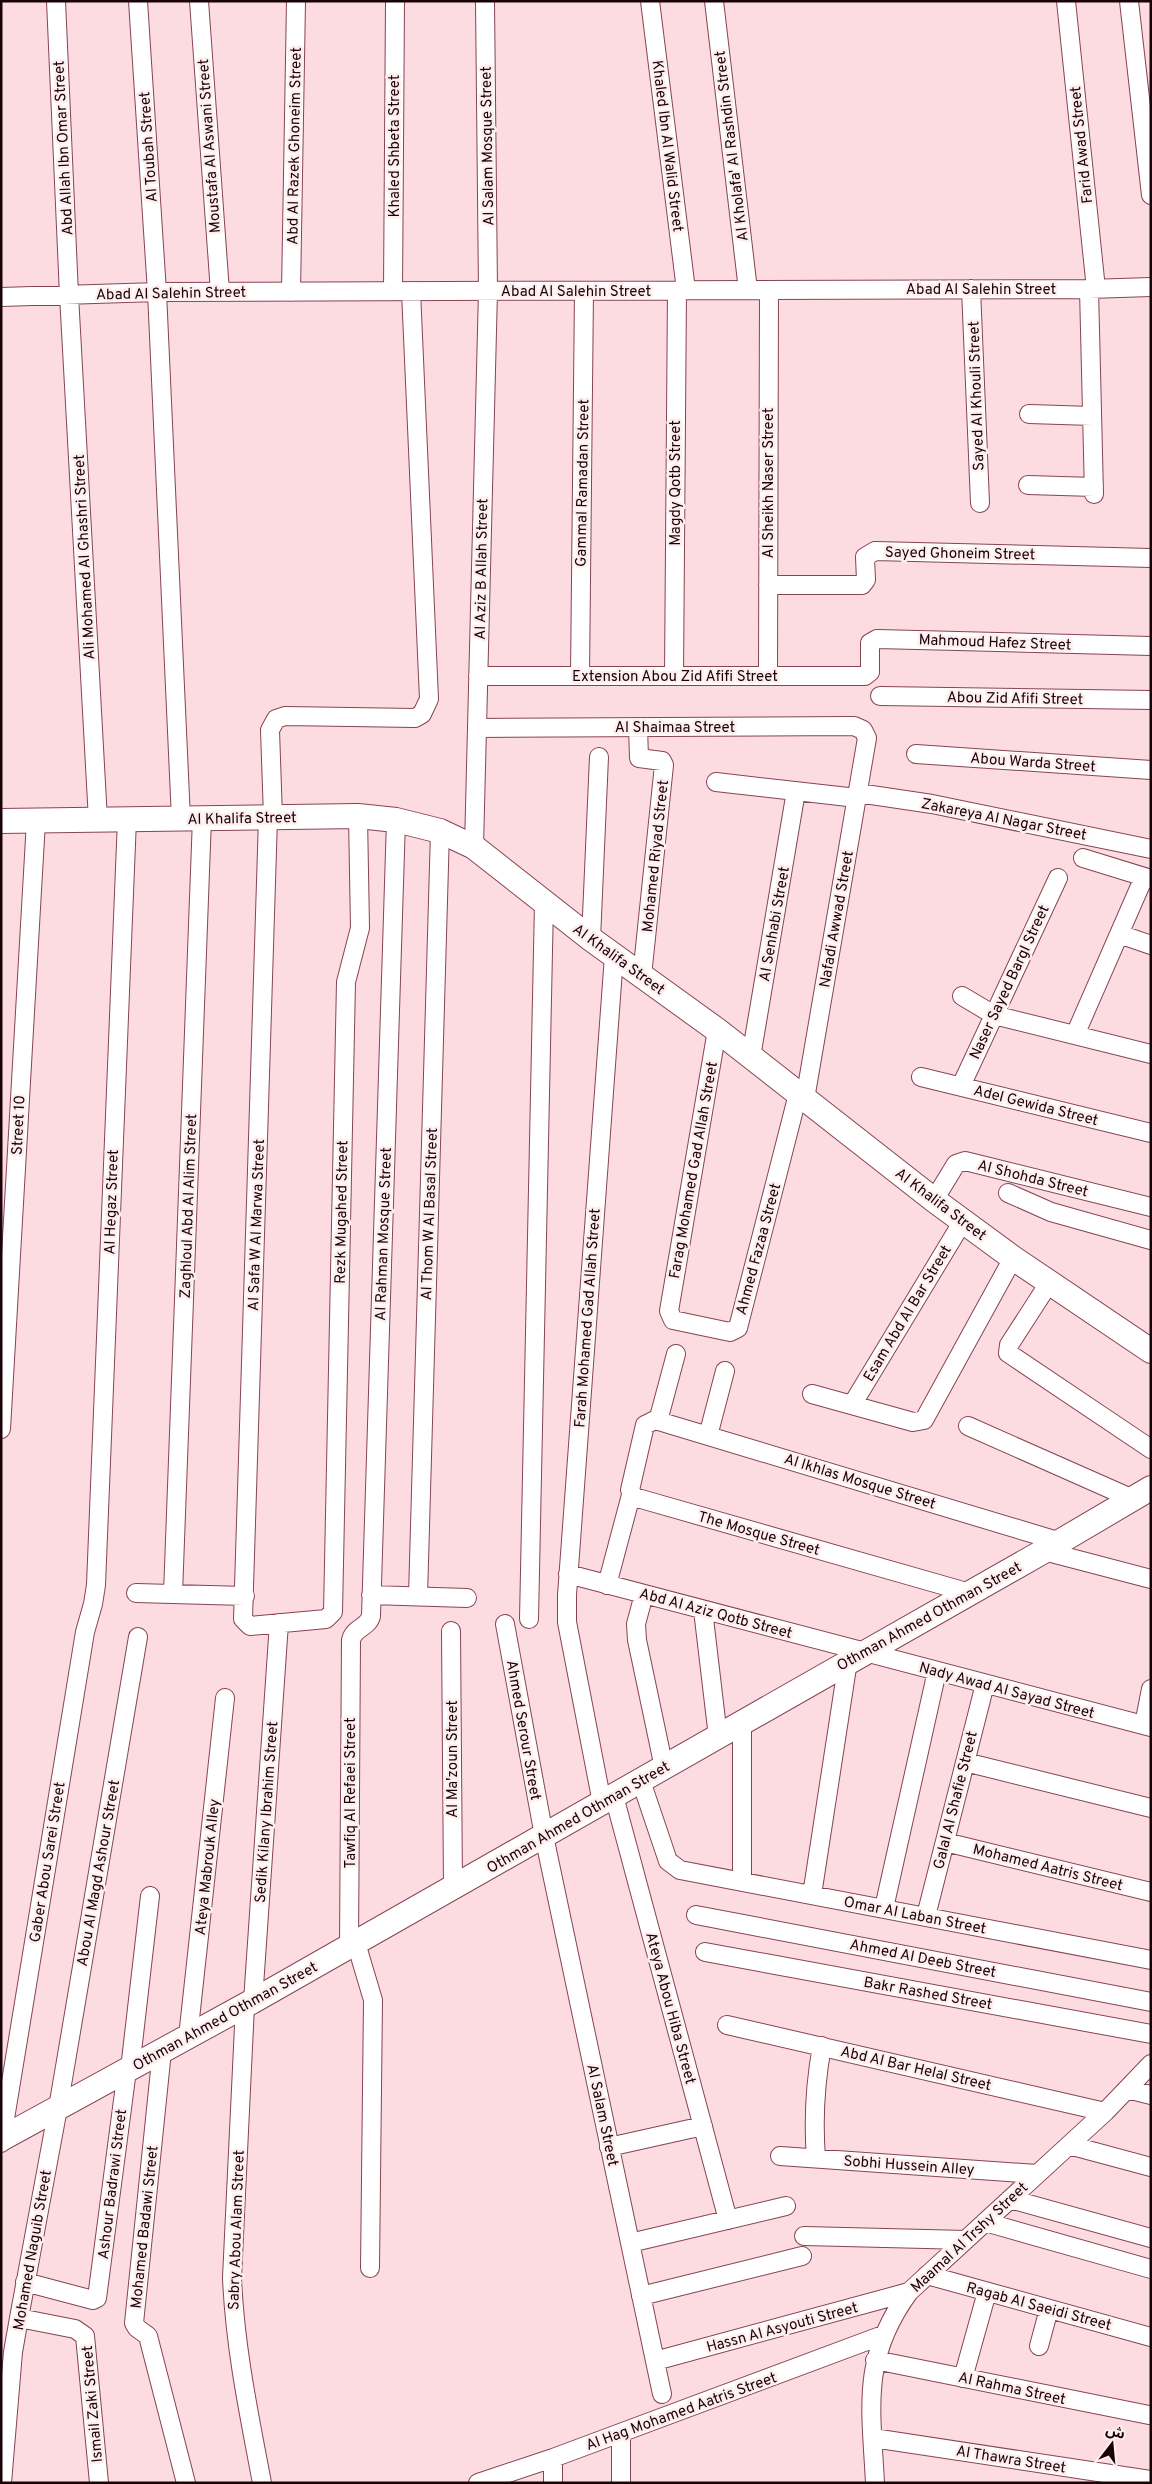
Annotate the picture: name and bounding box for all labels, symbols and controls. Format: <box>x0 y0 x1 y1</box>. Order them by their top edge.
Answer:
street label: Abd Al Razek Ghoneim Street <box>284 47 307 245</box>
street label: Al Kholafa' Al Rashdin Street <box>711 49 754 242</box>
street label: Moustafa Al Aswani Street <box>195 58 226 234</box>
street label: Khaled Ibn Al Walid Street <box>647 59 686 233</box>
street label: Abd Allah Ibn Omar Street <box>50 60 79 236</box>
street label: Al Salam Mosque Street <box>478 66 499 226</box>
street label: Khaled Shbeta Street <box>386 75 405 217</box>
street label: Farid Awad Street <box>1067 85 1098 204</box>
street label: Al Toubah Street <box>136 91 163 203</box>
street label: Abad Al Salehin Street <box>906 281 1056 300</box>
street label: Abad Al Salehin Street <box>501 283 651 302</box>
street label: Abad Al Salehin Street <box>96 284 246 305</box>
street label: Sayed Al Khouli Street <box>965 321 990 471</box>
street label: Gammal Ramadan Street <box>573 399 594 567</box>
street label: Al Sheikh Naser Street <box>760 408 779 558</box>
street label: Magdy Qotb Street <box>667 420 686 546</box>
street label: Ali Mohamed Al Ghashri Street <box>71 454 100 660</box>
street label: Al Aziz B Allah Street <box>472 498 493 640</box>
street label: Sayed Ghoneim Street <box>885 544 1035 565</box>
street label: Mahmoud Hafez Street <box>918 631 1072 656</box>
street label: Extension Abou Zid Afifi Street <box>572 668 778 687</box>
street label: Abou Zid Afifi Street <box>947 689 1083 710</box>
street label: Al Shaimaa Street <box>615 719 735 738</box>
street label: Abou Warda Street <box>969 750 1096 777</box>
street label: Mohamed Riyad Street <box>639 779 674 933</box>
street label: Zakareya Al Nagar Street <box>919 795 1088 846</box>
street label: Al Khalifa Street <box>187 809 297 830</box>
street label: Nafadi Awwad Street <box>816 849 859 989</box>
street label: Al Senhabi Street <box>756 865 795 983</box>
street label: Naser Sayed Bargl Street <box>966 902 1055 1063</box>
street label: Al Khalifa Street <box>568 920 668 1000</box>
street label: Farag Mohamed Gad Allah Street <box>666 1060 723 1280</box>
street label: Adel Gewida Street <box>971 1082 1100 1131</box>
street label: Street 10 <box>8 1095 31 1156</box>
street label: Zaghloul Abd Al Alim Street <box>177 1113 202 1299</box>
street label: Al Thom W Al Basal Street <box>418 1127 443 1301</box>
street label: Al Safa W Al Marwa Street <box>245 1139 270 1311</box>
street label: Rezk Mugahed Street <box>332 1140 353 1284</box>
street label: Al Rahman Mosque Street <box>372 1147 397 1321</box>
street label: Al Hegaz Street <box>101 1149 124 1255</box>
street label: Al Shohda Street <box>975 1157 1090 1202</box>
street label: Al Khalifa Street <box>891 1165 989 1246</box>
street label: Ahmed Fazaa Street <box>733 1182 786 1317</box>
street label: Farah Mohamed Gad Allah Street <box>571 1208 606 1428</box>
street label: Esam Abd Al Bar Street <box>860 1242 957 1385</box>
street label: Al Ikhlas Mosque Street <box>781 1450 938 1515</box>
street label: The Mosque Street <box>695 1508 822 1561</box>
street label: Othman Ahmed Othman Street <box>834 1558 1025 1676</box>
street label: Abd Al Aziz Qotb Street <box>637 1585 794 1644</box>
street label: Ahmed Serour Street <box>501 1659 544 1802</box>
street label: Nady Awad Al Sayad Street <box>917 1659 1096 1724</box>
street label: Al Ma'zoun Street <box>444 1700 463 1818</box>
street label: Tawfiq Al Refaei Street <box>342 1717 361 1869</box>
street label: Sedik Kilany Ibrahim Street <box>252 1721 283 1904</box>
street label: Galal Al Shafie Street <box>930 1729 983 1871</box>
street label: Othman Ahmed Othman Street <box>484 1758 674 1879</box>
street label: Abou Al Magd Ashour Street <box>74 1779 125 1968</box>
street label: Gaber Abou Sarei Street <box>26 1781 71 1944</box>
street label: Ateya Mabrouk Alley <box>192 1798 225 1936</box>
street label: Mohamed Aatris Street <box>971 1841 1125 1896</box>
street label: Omar Al Laban Street <box>842 1893 987 1940</box>
street label: Ateya Abou Hiba Street <box>640 1930 699 2086</box>
street label: Ahmed Al Deeb Street <box>848 1936 998 1983</box>
street label: Othman Ahmed Othman Street <box>130 1958 321 2076</box>
street label: Bakr Rashed Street <box>862 1974 994 2015</box>
street label: Abd Al Bar Helal Street <box>838 2043 993 2096</box>
street label: Al Salam Street <box>581 2062 622 2168</box>
street label: Ashour Badrawi Street <box>95 2108 132 2260</box>
street label: Mohamed Badawi Street <box>127 2145 164 2310</box>
street label: Sabry Abou Alam Street <box>225 2150 250 2311</box>
street label: Sobhi Hussein Alley <box>843 2152 975 2181</box>
street label: Mohamed Naguib Street <box>10 2169 57 2332</box>
street label: Maamal Al Trshy Street <box>907 2179 1033 2297</box>
street label: Ragab Al Saeidi Street <box>964 2279 1113 2336</box>
street label: Hassn Al Asyouti Street <box>705 2299 860 2358</box>
street label: Ismail Zaki Street <box>79 2345 108 2463</box>
street label: Al Hag Mohamed Aatris Street <box>583 2369 780 2456</box>
street label: Al Rahma Street <box>956 2369 1067 2410</box>
north arrow <box>1087 2419 1137 2469</box>
text: ش <box>1104 2422 1127 2444</box>
street label: Al Thawra Street <box>954 2442 1067 2479</box>

